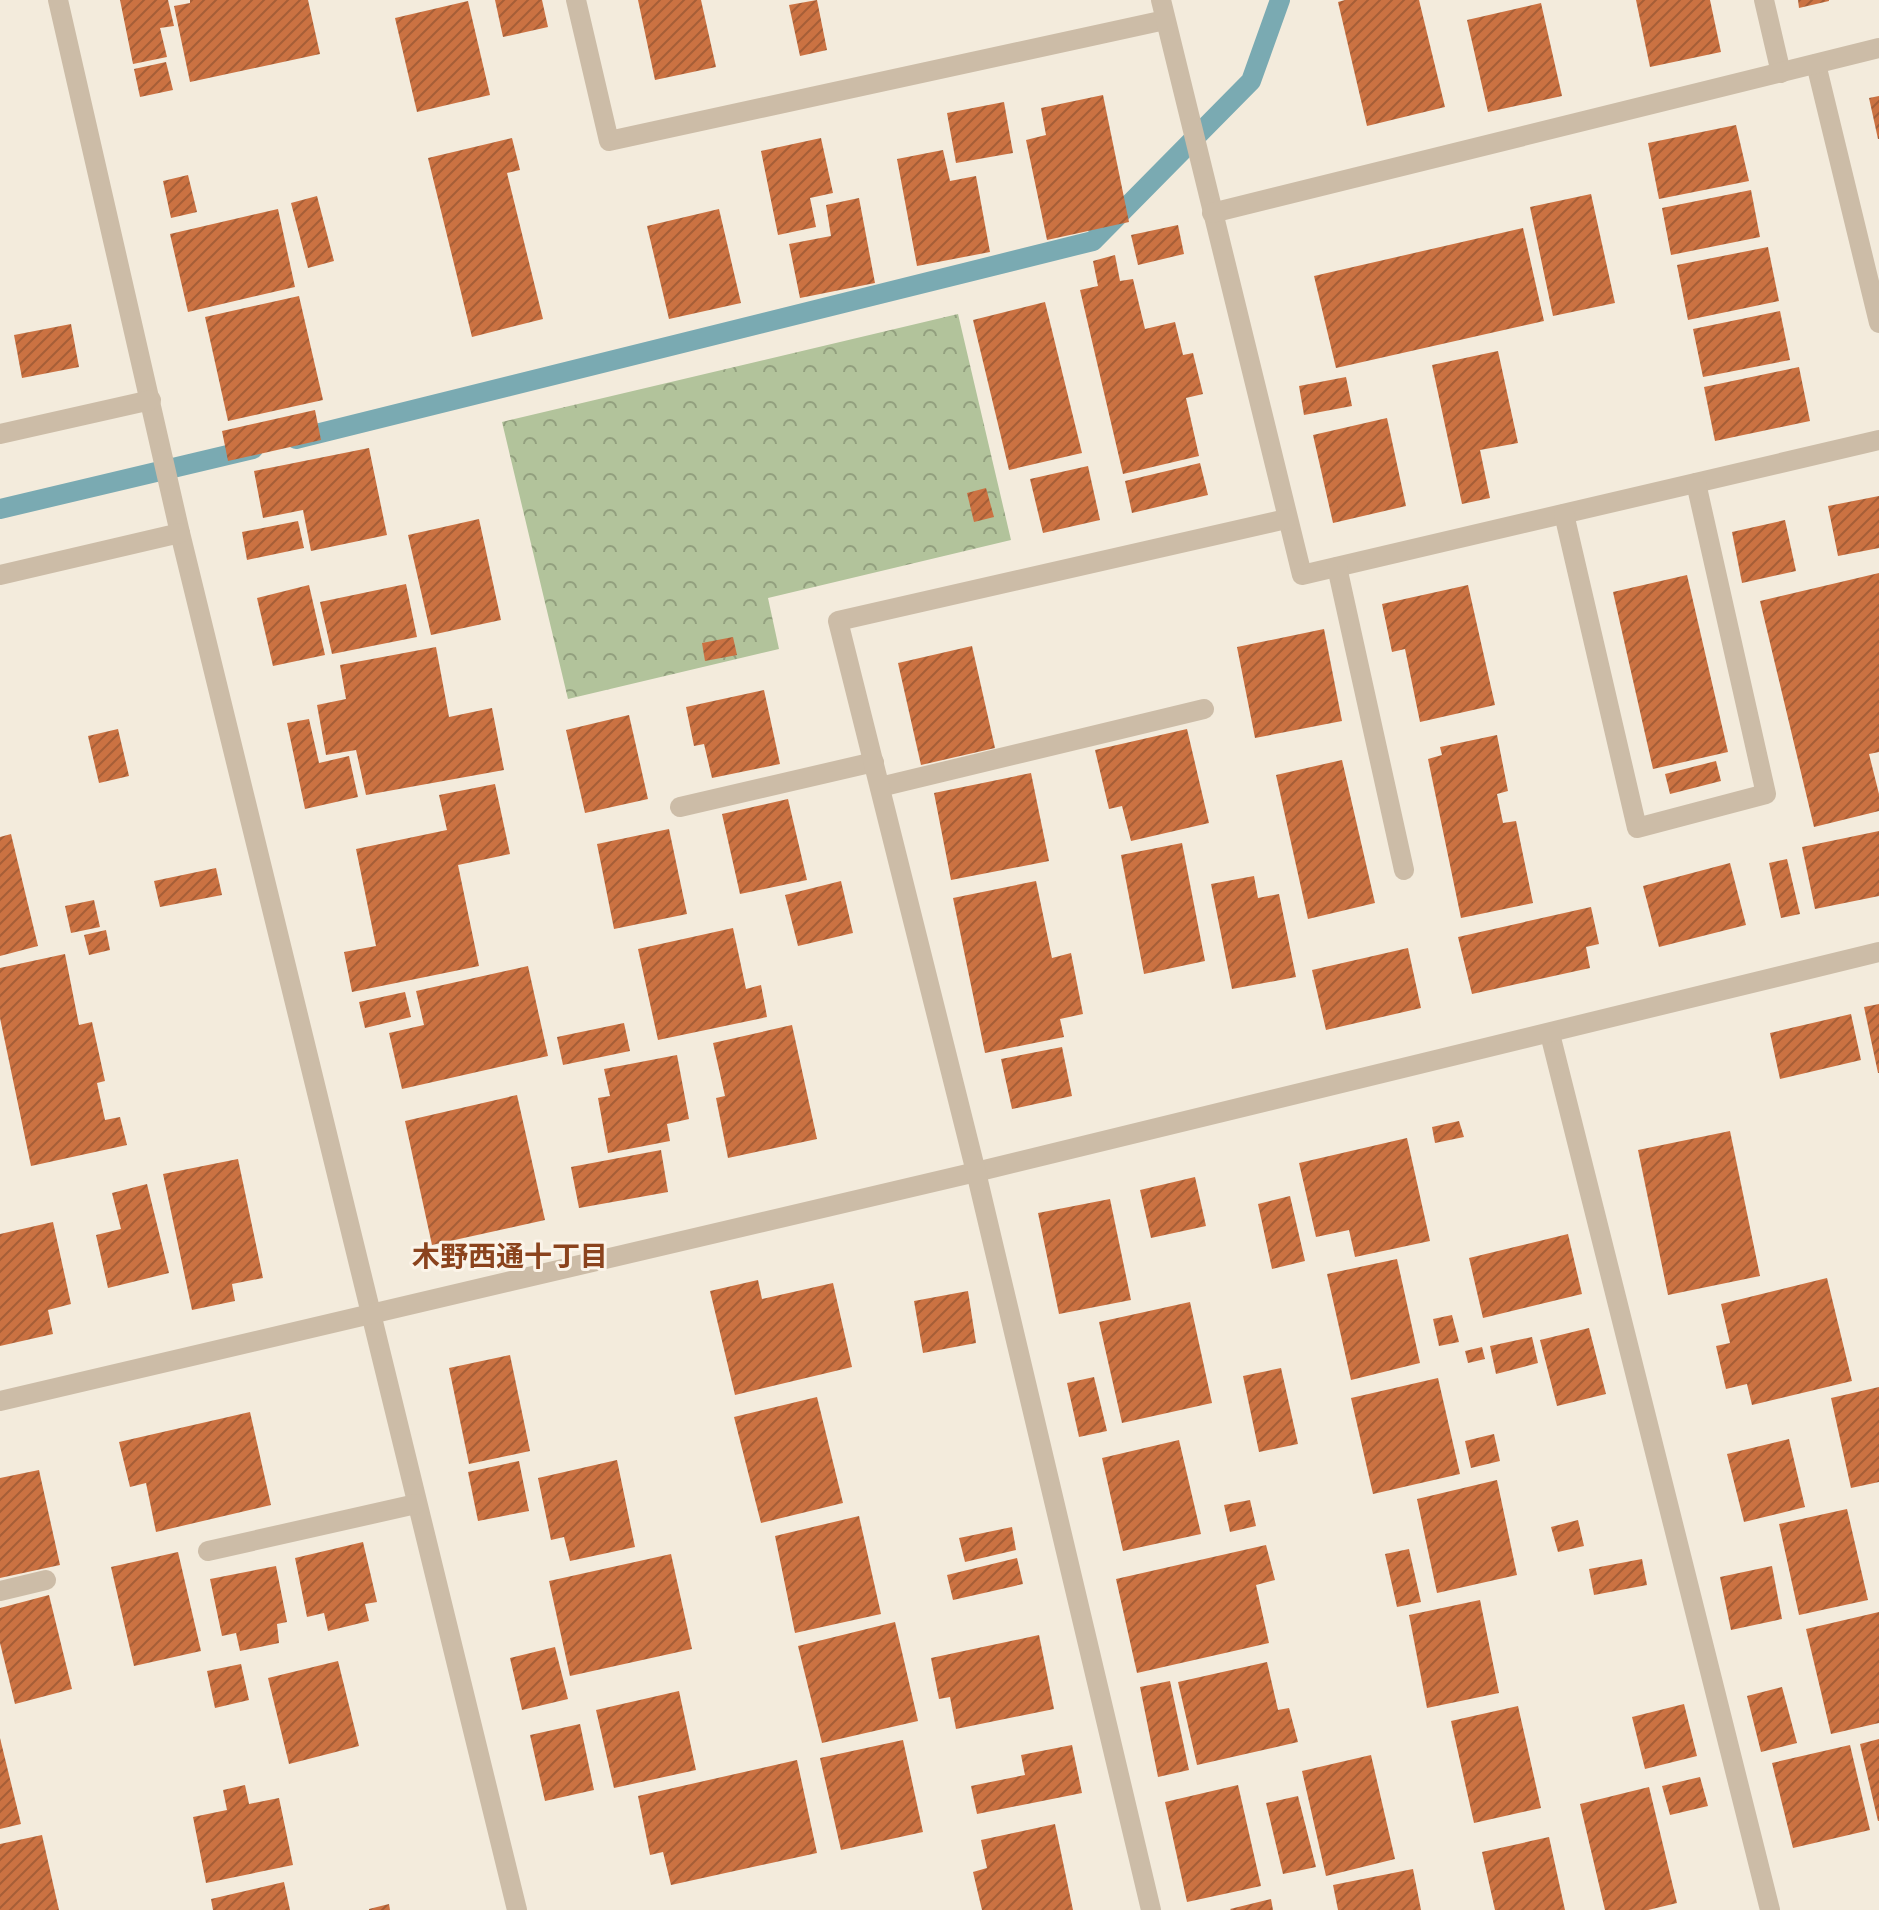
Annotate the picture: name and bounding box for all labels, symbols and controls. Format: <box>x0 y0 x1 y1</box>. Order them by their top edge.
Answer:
district label: 木野西通十丁目 <box>412 1239 608 1273</box>

